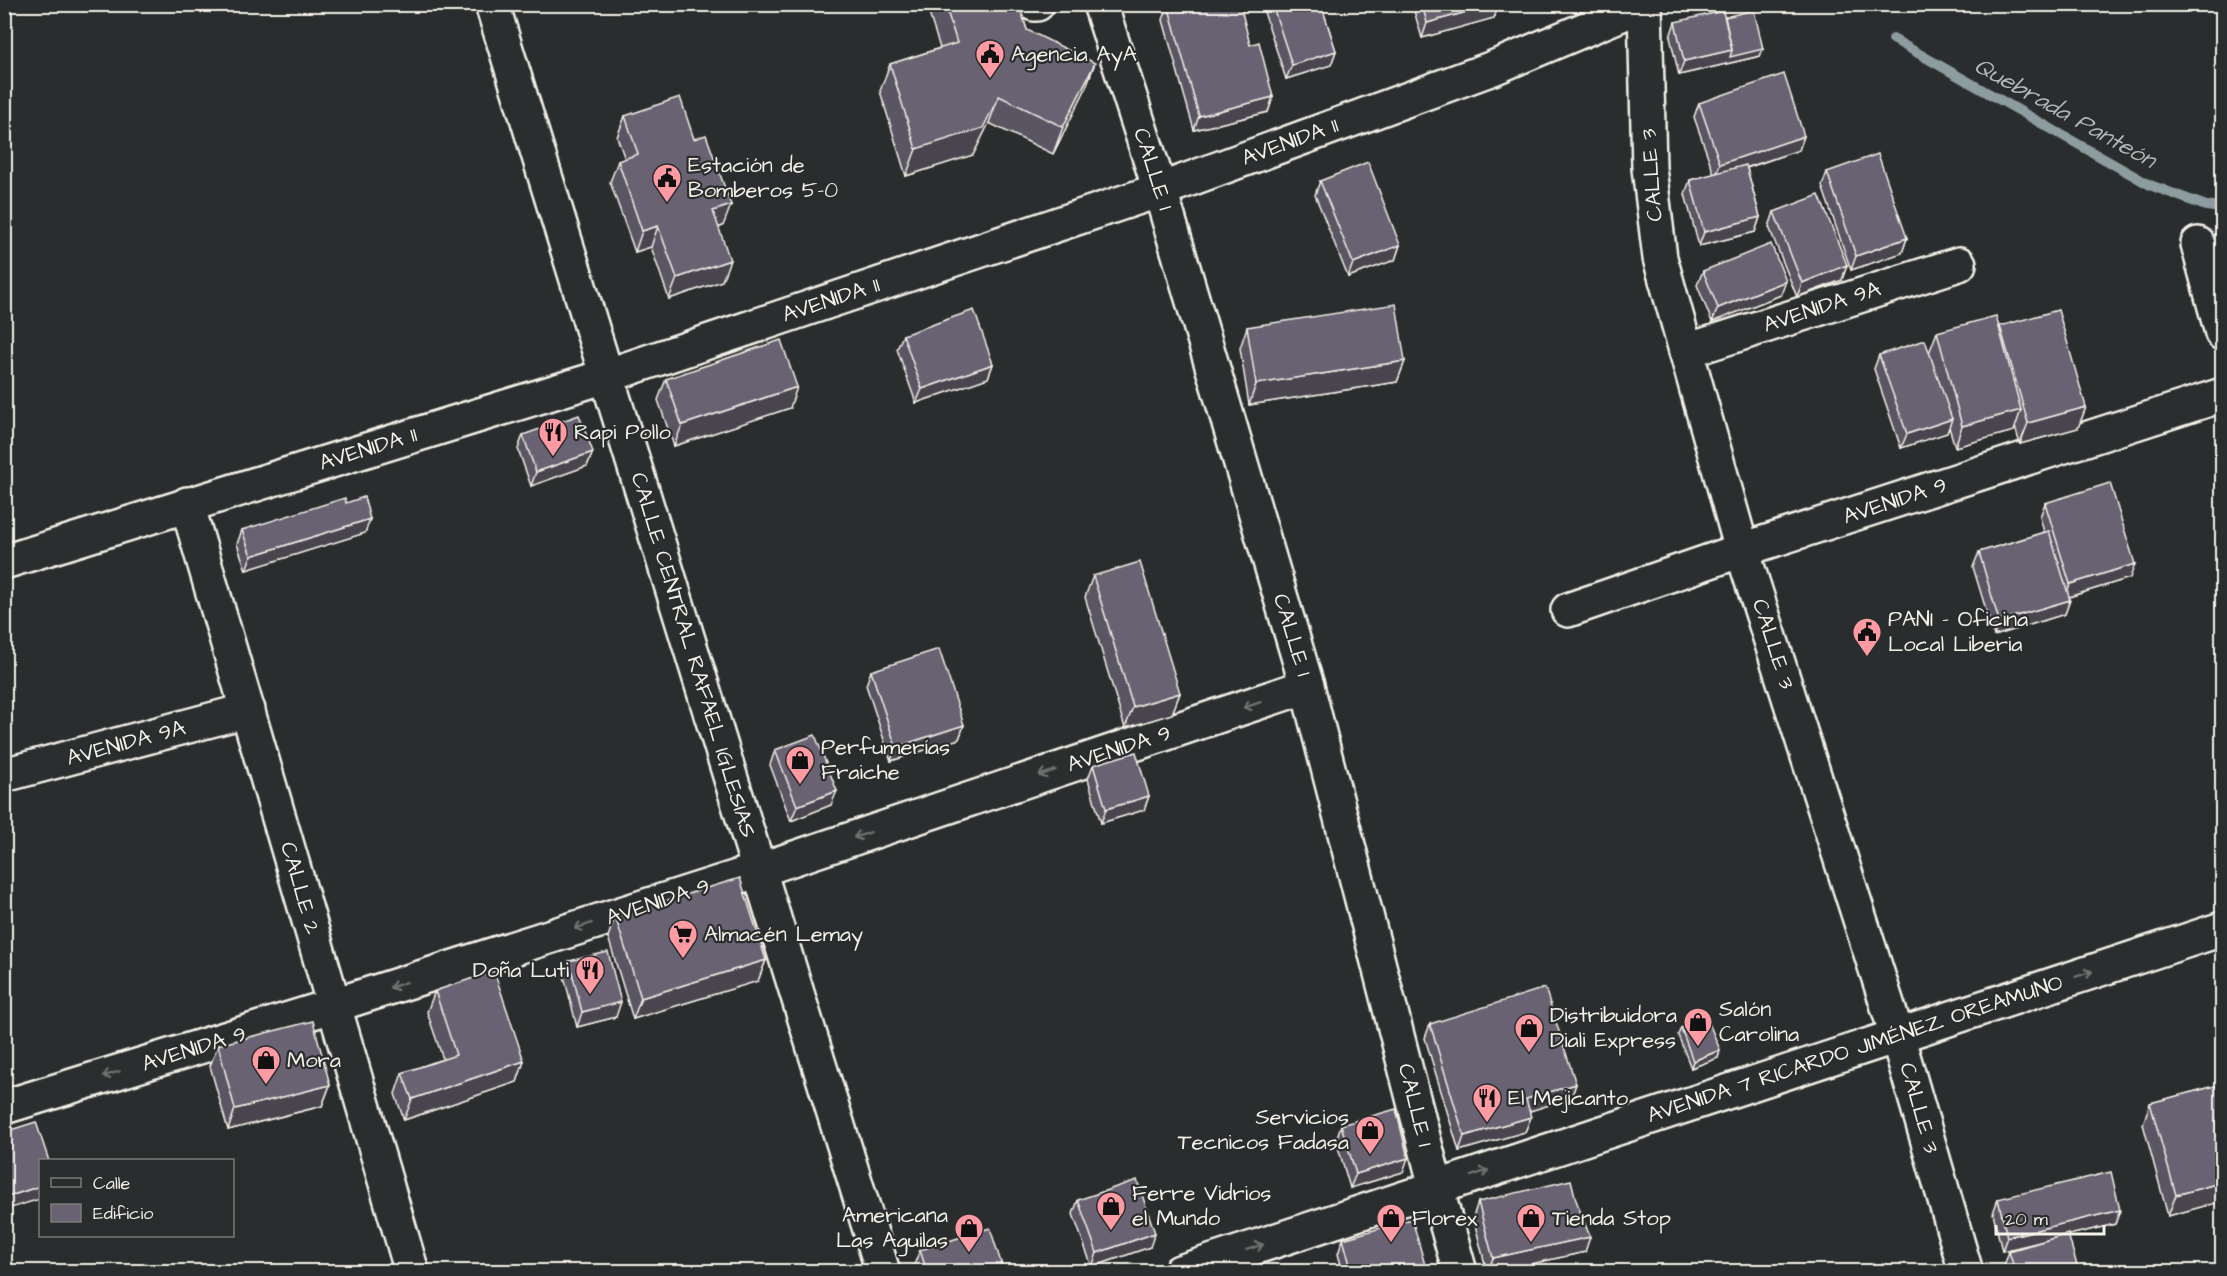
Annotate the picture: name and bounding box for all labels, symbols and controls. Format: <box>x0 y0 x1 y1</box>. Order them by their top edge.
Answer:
public building icon: Agencia AyA <box>974 38 1006 80</box>
place label: Agencia AyA <box>1011 39 1137 71</box>
water label: Quebrada Panteón <box>1968 49 2164 178</box>
street label: AVENIDA 11 <box>1237 110 1343 174</box>
street label: CALLE 1 <box>1125 124 1181 214</box>
street label: CALLE 3 <box>1633 127 1671 223</box>
place label: Estación de Bomberos 5-0 <box>688 150 838 206</box>
public building icon: Estación de Bomberos 5-0 <box>651 162 683 204</box>
street label: AVENIDA 11 <box>778 270 884 330</box>
street label: AVENIDA 9A <box>1759 273 1885 341</box>
restaurant icon: Rapi Pollo <box>537 416 569 458</box>
place label: Rapi Pollo <box>574 417 672 448</box>
street label: AVENIDA 11 <box>315 419 421 479</box>
street label: CALLE CENTRAL RAFAEL IGLESIAS <box>623 469 763 841</box>
street label: AVENIDA 9 <box>1839 470 1951 532</box>
street label: CALLE 1 <box>1265 590 1319 680</box>
street label: CALLE 3 <box>1744 595 1802 693</box>
place label: PANI - Oficina Local Liberia <box>1888 604 2028 660</box>
public building icon: PANI - Oficina Local Liberia <box>1851 616 1883 658</box>
one-way arrow <box>1243 700 1262 711</box>
street label: AVENIDA 9A <box>63 712 189 774</box>
street label: AVENIDA 9 <box>1063 718 1175 780</box>
place label: Perfumerías Fraiche <box>821 732 950 788</box>
shop icon: Perfumerías Fraiche <box>784 744 816 786</box>
one-way arrow <box>1038 769 1057 780</box>
one-way arrow <box>853 831 872 842</box>
street label: CALLE 2 <box>272 838 328 938</box>
street label: AVENIDA 9 <box>602 871 714 933</box>
supermarket icon: Almacén Lemay <box>667 918 699 960</box>
place label: Almacén Lemay <box>704 919 863 951</box>
one-way arrow <box>574 921 593 932</box>
restaurant icon: Doña Luti <box>574 954 606 996</box>
place label: Doña Luti <box>473 955 569 986</box>
street label: AVENIDA 7 RICARDO JIMÉNEZ OREAMUNO <box>1643 967 2067 1131</box>
one-way arrow <box>2075 968 2094 979</box>
one-way arrow <box>389 981 408 992</box>
place label: Salón Carolina <box>1719 994 1799 1050</box>
place label: Distribuidora Diali Express <box>1550 1000 1677 1056</box>
shop icon: Salón Carolina <box>1682 1006 1714 1048</box>
shop icon: Distribuidora Diali Express <box>1513 1012 1545 1054</box>
street label: AVENIDA 9 <box>138 1018 250 1080</box>
shop icon: Mora <box>250 1044 282 1086</box>
place label: Mora <box>287 1045 341 1076</box>
street label: CALLE 3 <box>1891 1059 1947 1157</box>
street label: CALLE 1 <box>1390 1060 1440 1150</box>
one-way arrow <box>102 1069 121 1080</box>
restaurant icon: El Mejicanto <box>1471 1082 1503 1124</box>
place label: El Mejicanto <box>1508 1083 1629 1114</box>
place label: Servicios Tecnicos Fadasa <box>1178 1102 1349 1158</box>
shop icon: Servicios Tecnicos Fadasa <box>1354 1114 1386 1156</box>
legend <box>39 1159 234 1237</box>
one-way arrow <box>1470 1166 1489 1177</box>
text: Calle <box>93 1171 131 1196</box>
place label: Ferre Vidrios el Mundo <box>1132 1178 1271 1234</box>
shop icon: Ferre Vidrios el Mundo <box>1095 1190 1127 1232</box>
scale bar <box>1996 1198 2104 1236</box>
place label: Americana Las Aguilas <box>836 1200 948 1257</box>
text: Edificio <box>93 1201 153 1226</box>
shop icon: Florex <box>1375 1202 1407 1244</box>
shop icon: Tienda Stop <box>1515 1202 1547 1244</box>
place label: Florex <box>1412 1203 1478 1234</box>
place label: Tienda Stop <box>1552 1203 1671 1234</box>
text: 20 m <box>2005 1207 2048 1232</box>
shop icon: Americana Las Aguilas <box>953 1212 985 1254</box>
one-way arrow <box>1245 1240 1264 1251</box>

